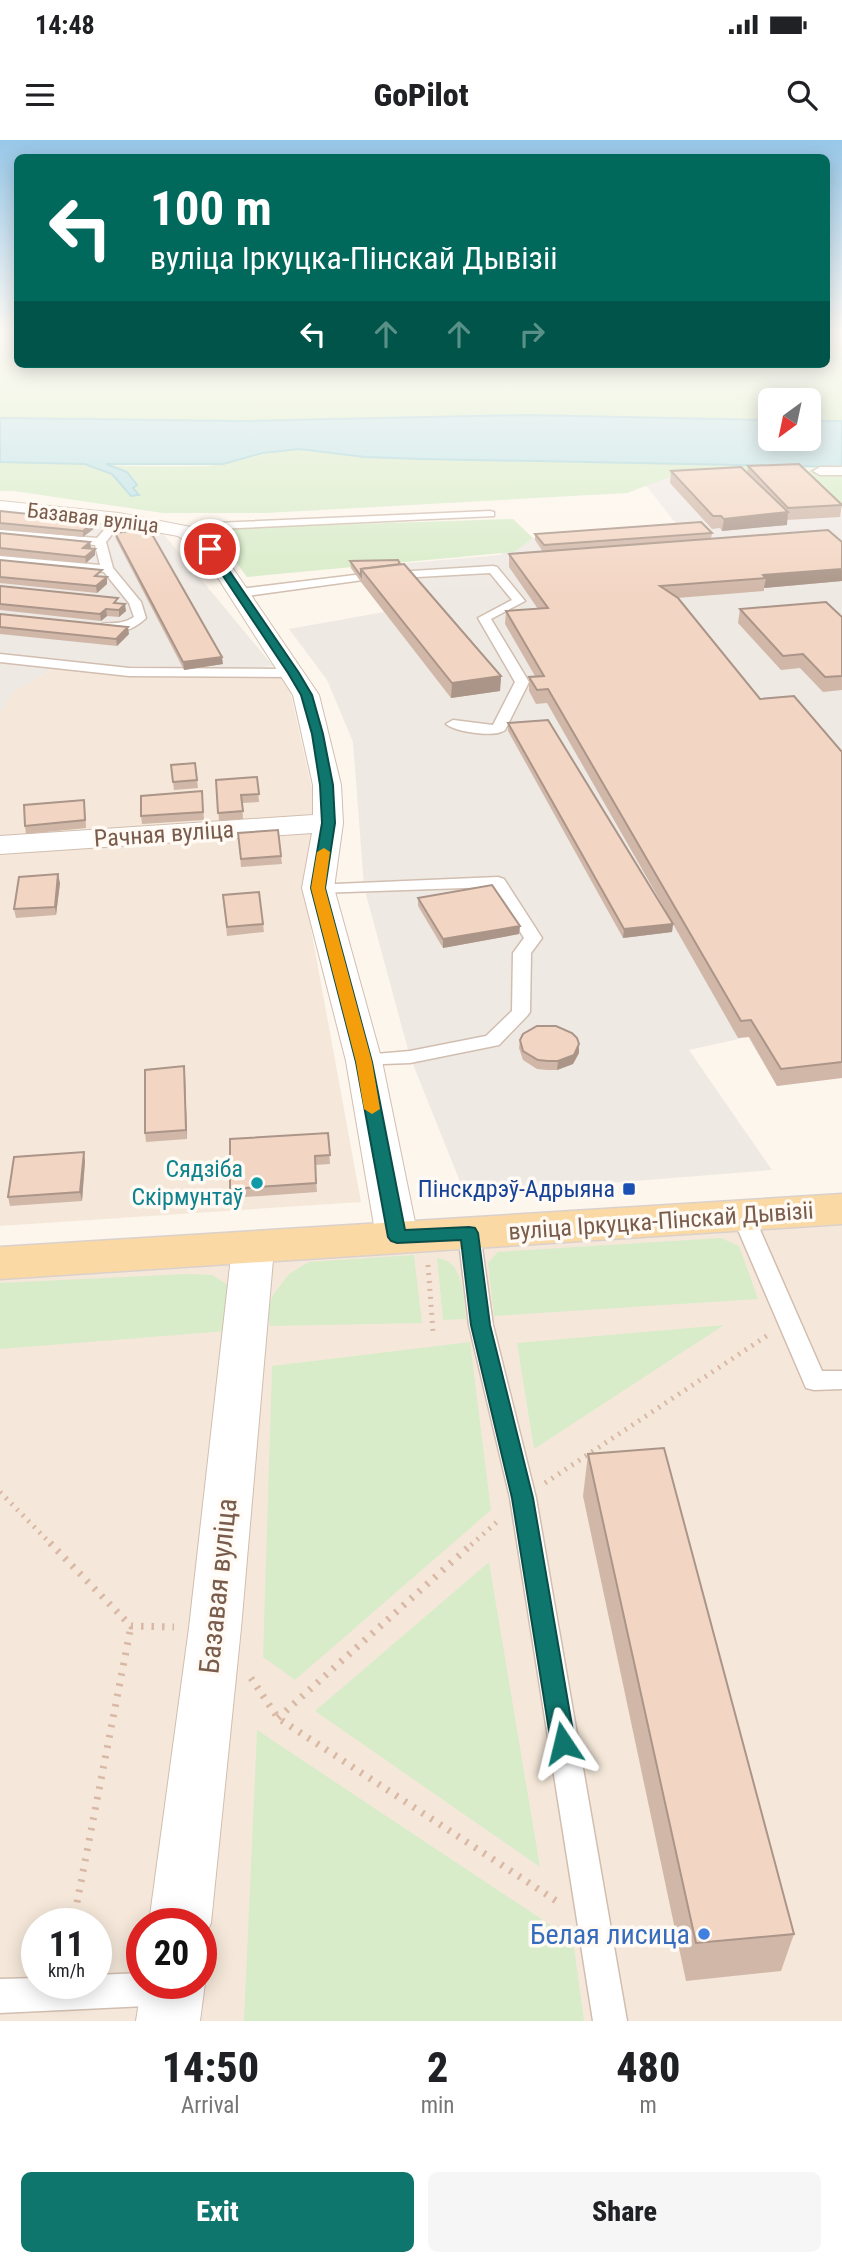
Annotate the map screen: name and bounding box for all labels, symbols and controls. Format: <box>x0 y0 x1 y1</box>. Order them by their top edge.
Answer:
text: 14:48 <box>35 10 95 40</box>
icon: menu <box>21 76 59 114</box>
text: GoPilot <box>373 76 469 114</box>
icon: search <box>783 76 821 114</box>
text: 100 m <box>150 180 272 237</box>
icon: left <box>35 182 126 273</box>
text: вуліца Іркуцка-Пінскай Дывізіі <box>150 239 558 277</box>
icon: left <box>294 315 332 353</box>
icon: ahead <box>367 315 405 353</box>
icon: ahead <box>440 315 478 353</box>
icon: right <box>513 315 551 353</box>
north arrow <box>758 388 821 452</box>
map controls <box>758 388 821 451</box>
street label: Базавая вуліца <box>26 498 160 538</box>
pin <box>180 519 240 579</box>
icon: arrive <box>191 530 229 568</box>
street label: Рачная вуліца <box>93 815 235 853</box>
place label: Сядзіба Скірмунтаў <box>131 1155 243 1211</box>
marker: Сядзіба Скірмунтаў <box>249 1175 265 1191</box>
place label: Пінскдрэў-Адрыяна <box>418 1175 615 1203</box>
marker: Пінскдрэў-Адрыяна <box>621 1181 637 1197</box>
street label: вуліца Іркуцка-Пінскай Дывізіі <box>508 1196 814 1246</box>
street label: Базавая вуліца <box>192 1497 244 1675</box>
position arrow <box>526 1706 600 1780</box>
speed limit sign: 20 <box>126 1908 217 1999</box>
place label: Белая лисица <box>530 1918 690 1951</box>
text: 11 <box>49 1924 84 1965</box>
marker: Белая лисица <box>696 1926 712 1942</box>
text: km/h <box>48 1960 85 1981</box>
text: 14:50 <box>162 2043 259 2092</box>
text: 2 <box>427 2043 448 2092</box>
text: 480 <box>616 2043 680 2092</box>
text: Arrival <box>181 2092 240 2119</box>
text: min <box>421 2092 454 2119</box>
text: m <box>640 2092 657 2119</box>
button: Exit <box>21 2172 414 2252</box>
button: Share <box>428 2172 821 2252</box>

